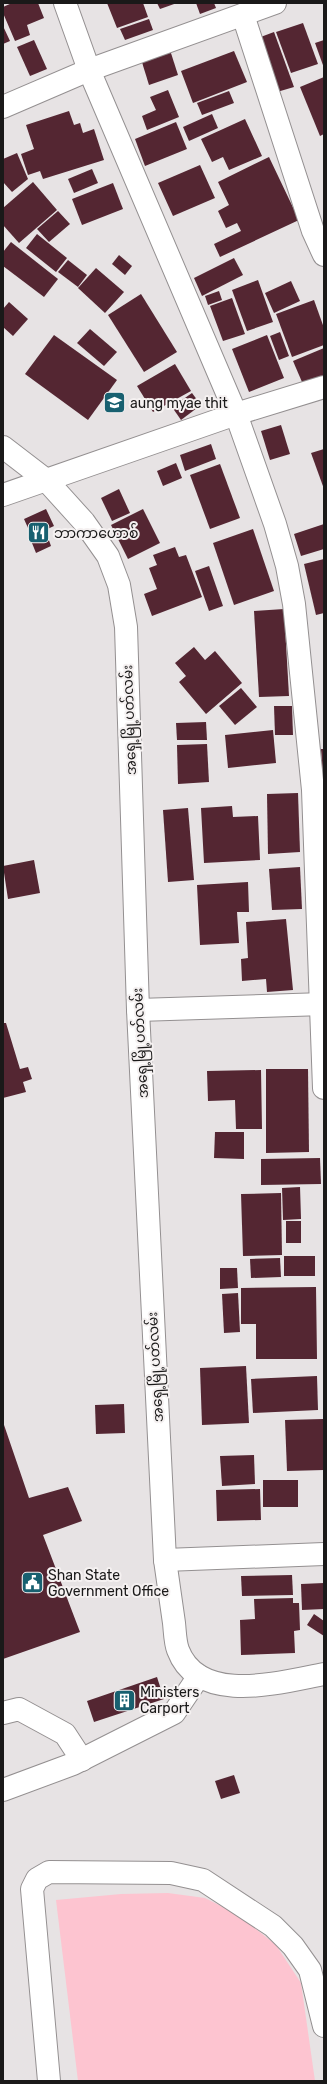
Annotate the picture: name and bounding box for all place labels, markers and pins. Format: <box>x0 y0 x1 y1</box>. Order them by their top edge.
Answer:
school or university icon: aung myae thit <box>101 390 127 416</box>
place label: aung myae thit <box>130 395 228 412</box>
restaurant icon: ဘာကာဟောစ် <box>25 520 51 546</box>
place label: ဘာကာဟောစ် <box>54 523 138 542</box>
place label: Shan State Government Office <box>48 1567 169 1600</box>
public building icon: Shan State Government Office <box>19 1570 45 1596</box>
place label: Ministers Carport <box>140 1684 199 1717</box>
building icon: Ministers Carport <box>112 1687 138 1713</box>

